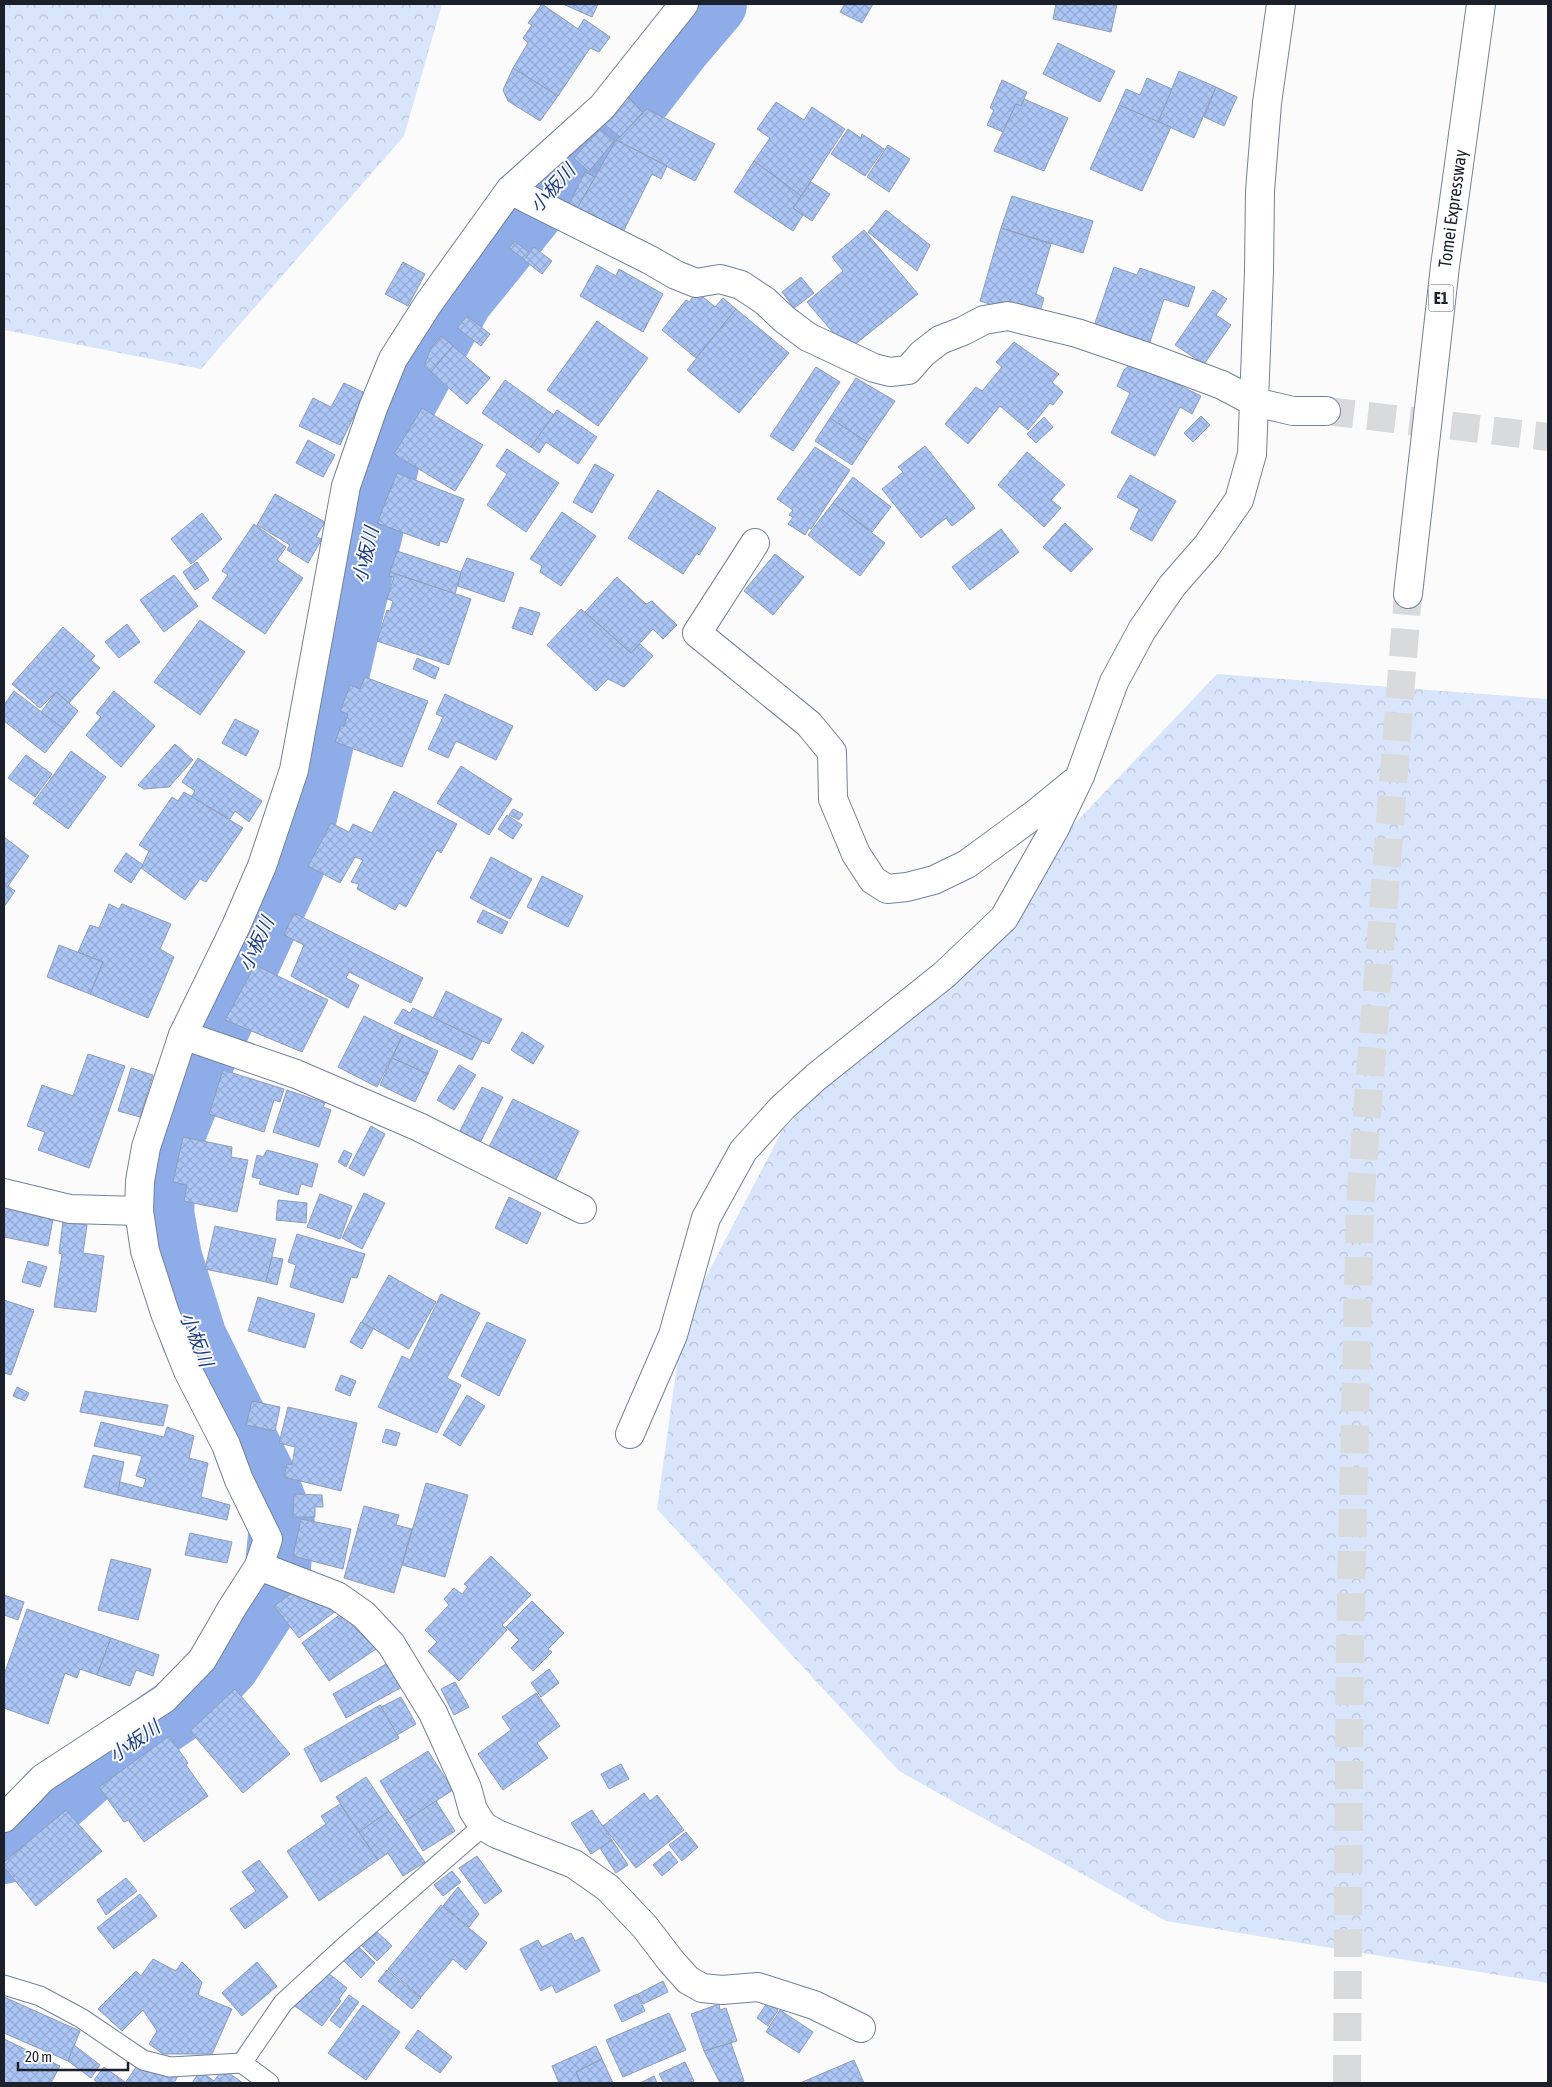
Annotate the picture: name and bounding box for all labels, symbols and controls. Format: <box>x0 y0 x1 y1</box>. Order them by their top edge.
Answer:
street label: Tomei Expressway <box>1434 148 1471 269</box>
water label: 小板川 <box>525 158 581 217</box>
road number: E1 <box>1428 284 1454 312</box>
water label: 小板川 <box>348 523 383 585</box>
water label: 小板川 <box>234 912 279 974</box>
water label: 小板川 <box>176 1308 219 1371</box>
water label: 小板川 <box>104 1714 165 1766</box>
scale bar <box>18 2040 128 2072</box>
text: 20 m <box>25 2048 52 2065</box>

